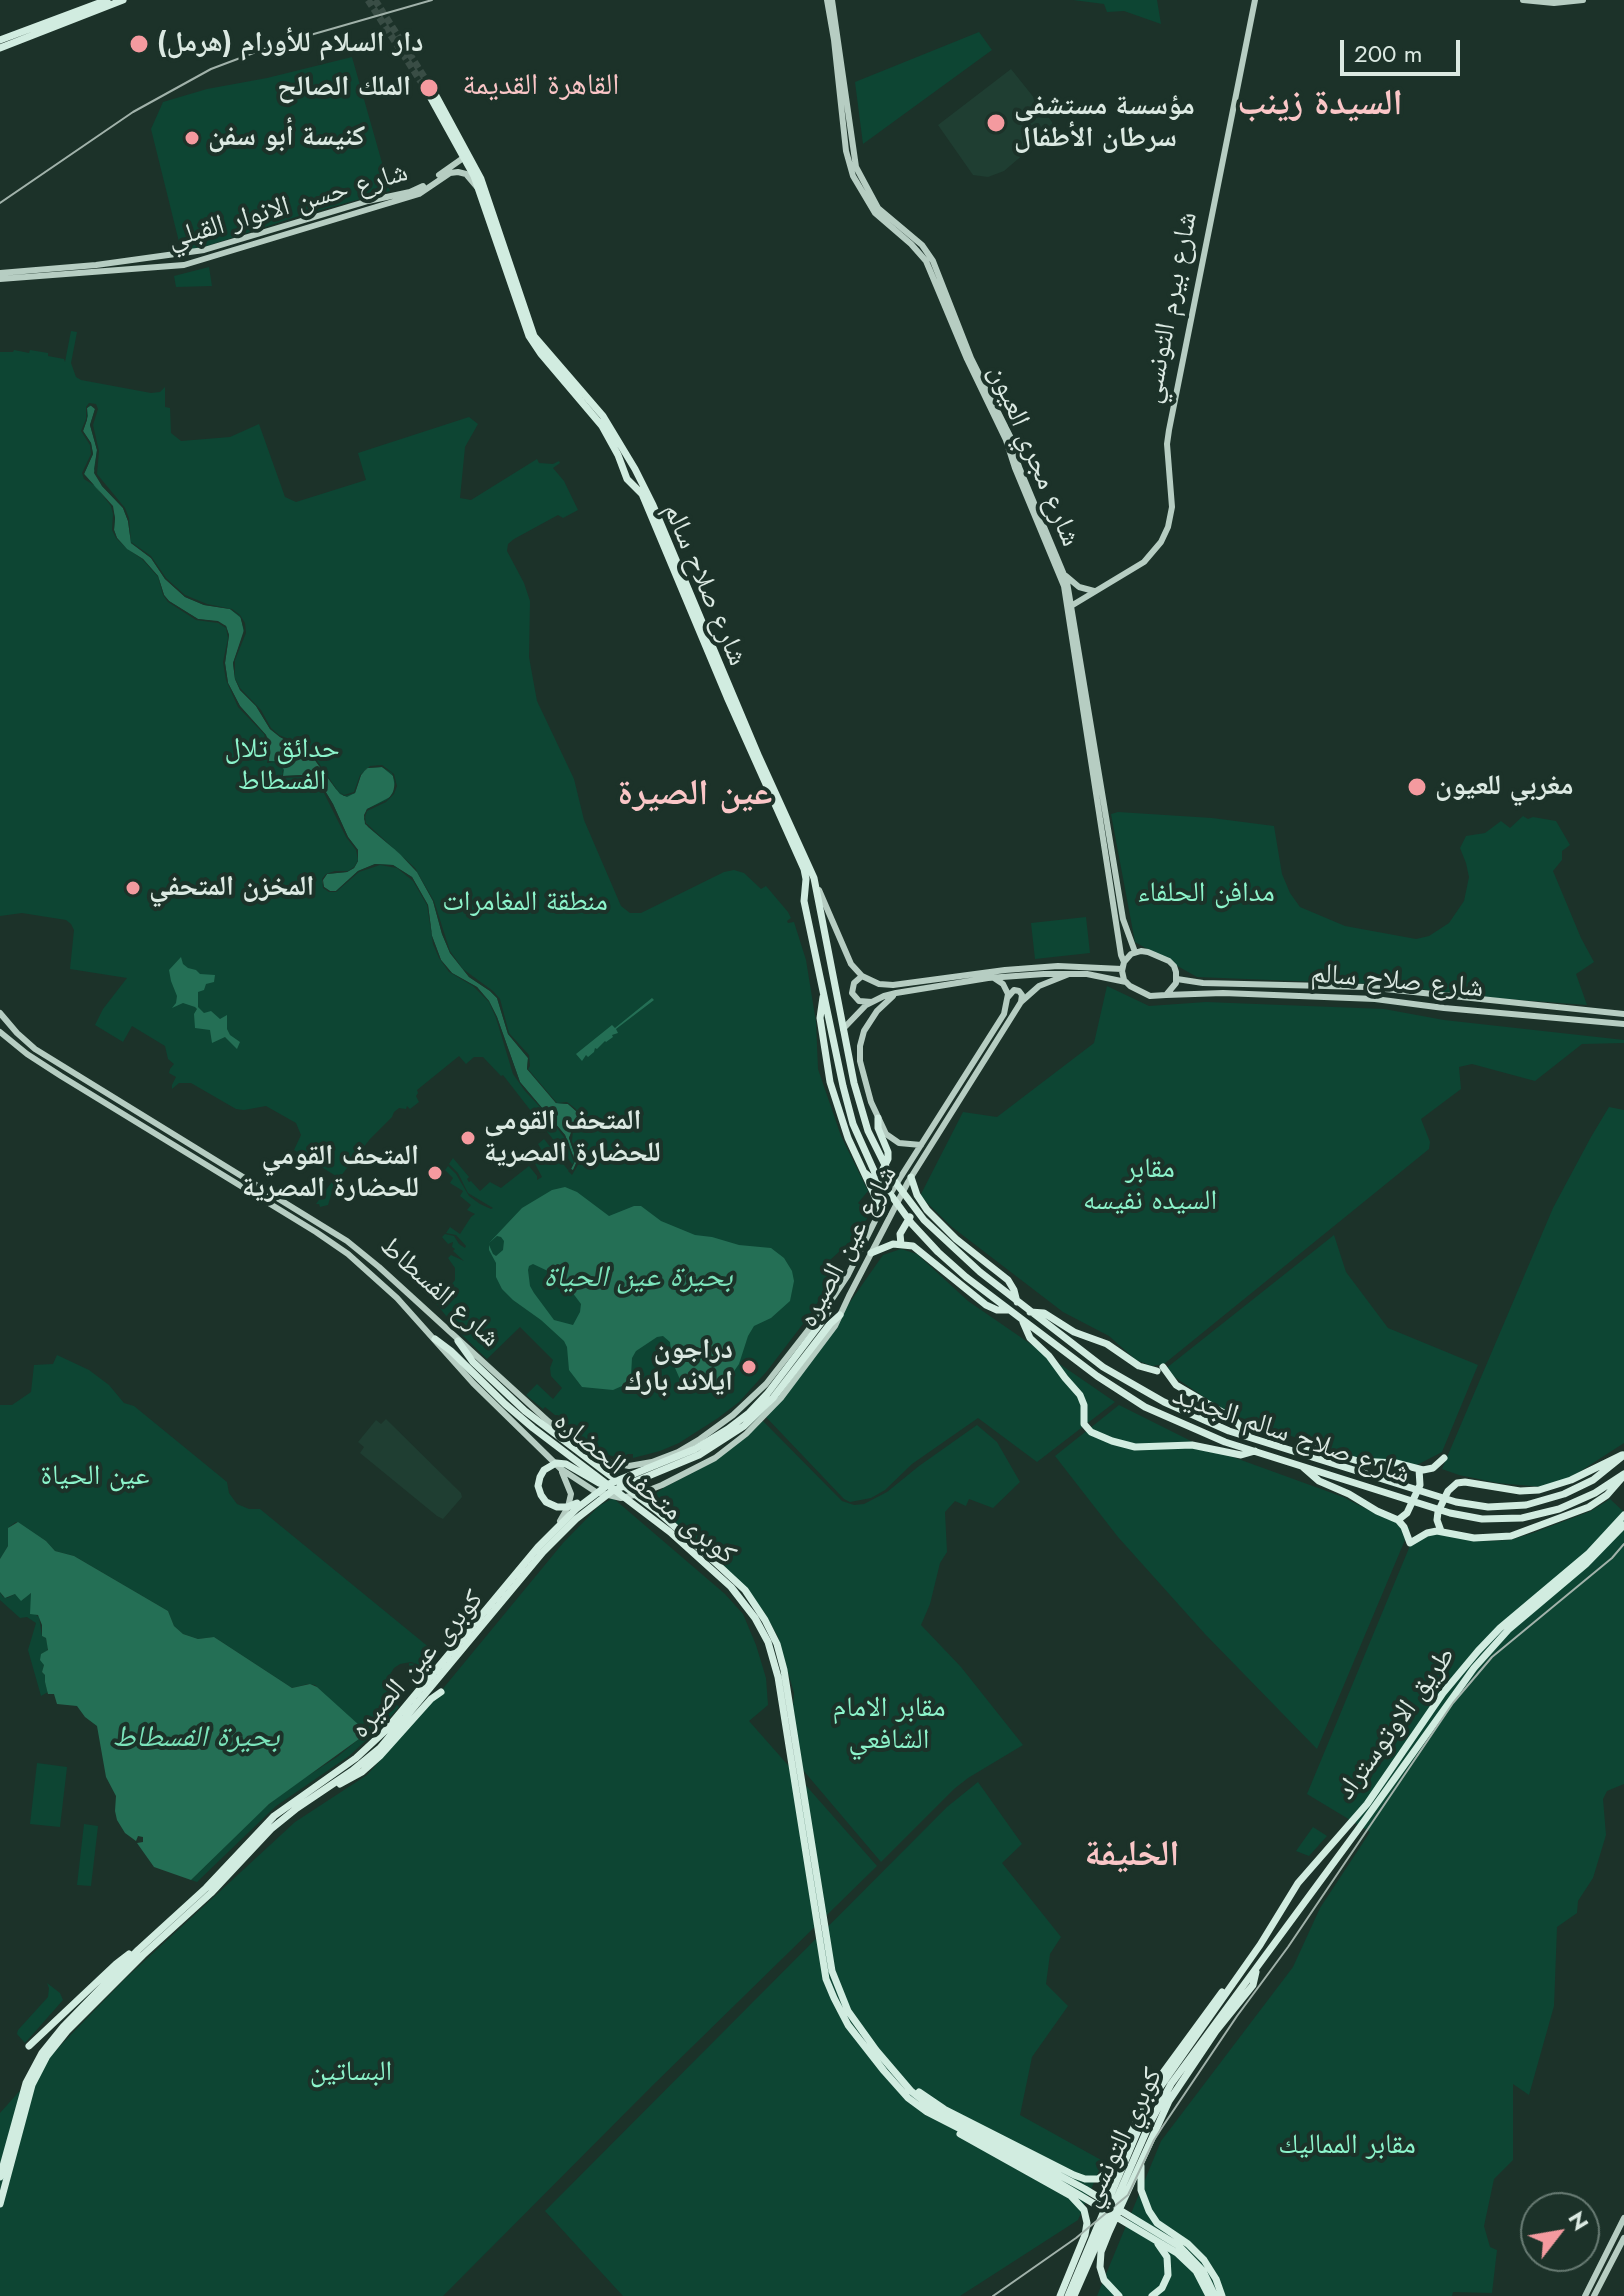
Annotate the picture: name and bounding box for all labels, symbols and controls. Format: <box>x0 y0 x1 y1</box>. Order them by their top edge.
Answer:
scale bar <box>1344 24 1464 74</box>
place label: دار السلام للأورام (هرمل) <box>157 27 424 61</box>
marker: دار السلام للأورام (هرمل) <box>128 33 150 55</box>
text: 200 m <box>1354 36 1422 71</box>
district label: القاهرة القديمة <box>463 69 619 105</box>
place label: الملك الصالح <box>277 71 411 105</box>
marker: الملك الصالح <box>418 77 440 99</box>
district label: السيدة زينب <box>1237 83 1403 127</box>
place label: مؤسسة مستشفى سرطان الأطفال <box>1014 90 1195 156</box>
marker: مؤسسة مستشفى سرطان الأطفال <box>985 112 1007 134</box>
place label: كنيسة أبو سفن <box>208 121 365 155</box>
marker: كنيسة أبو سفن <box>183 129 201 147</box>
street label: شارع حسن الانوار القبلي <box>164 157 412 257</box>
street label: شارع بيرم التونسي <box>1136 210 1206 406</box>
street label: شارع مجري العيون <box>980 360 1086 552</box>
street label: شارع صلاح سالم <box>655 499 753 671</box>
park label: حدائق تلال الفسطاط <box>224 733 340 799</box>
place label: مغربي للعيون <box>1435 770 1573 804</box>
district label: عين الصيرة <box>618 773 772 817</box>
marker: مغربي للعيون <box>1406 776 1428 798</box>
place label: المخزن المتحفي <box>149 871 314 905</box>
park label: مدافن الحلفاء <box>1137 877 1275 911</box>
marker: المخزن المتحفي <box>124 879 142 897</box>
park label: منطقة المغامرات <box>442 886 608 920</box>
street label: شارع صلاح سالم <box>1309 958 1485 1006</box>
place label: المتحف القومى للحضارة المصرية <box>484 1105 661 1171</box>
marker: المتحف القومى للحضارة المصرية <box>459 1129 477 1147</box>
place label: المتحف القومي للحضارة المصرية <box>242 1140 419 1206</box>
park label: مقابر السيده نفيسه <box>1083 1153 1217 1219</box>
street label: شارع عين الصيره <box>792 1161 906 1333</box>
marker: المتحف القومي للحضارة المصرية <box>426 1164 444 1182</box>
street label: شارع الفسطاط <box>372 1230 506 1356</box>
water label: بحيرة عين الحياة <box>543 1261 733 1297</box>
place label: دراجون ايلاند بارك <box>624 1334 733 1400</box>
marker: دراجون ايلاند بارك <box>740 1358 758 1376</box>
street label: شارع صلاح سالم الجديد <box>1168 1380 1414 1492</box>
street label: كوبرى متحف الحضاره <box>546 1405 742 1573</box>
park label: عين الحياة <box>41 1460 149 1494</box>
street label: كوبرى عين الصيره <box>344 1584 492 1746</box>
street label: طريق الاوتوستراد <box>1330 1641 1464 1807</box>
park label: مقابر الامام الشافعي <box>833 1692 945 1758</box>
water label: بحيرة الفسطاط <box>113 1721 279 1757</box>
district label: الخليفة <box>1084 1834 1180 1878</box>
park label: البساتين <box>310 2056 392 2090</box>
street label: كوبري التونسي <box>1075 2063 1171 2213</box>
park label: مقابر المماليك <box>1278 2129 1416 2163</box>
north arrow <box>1520 2192 1600 2272</box>
text: N <box>1561 2205 1597 2236</box>

